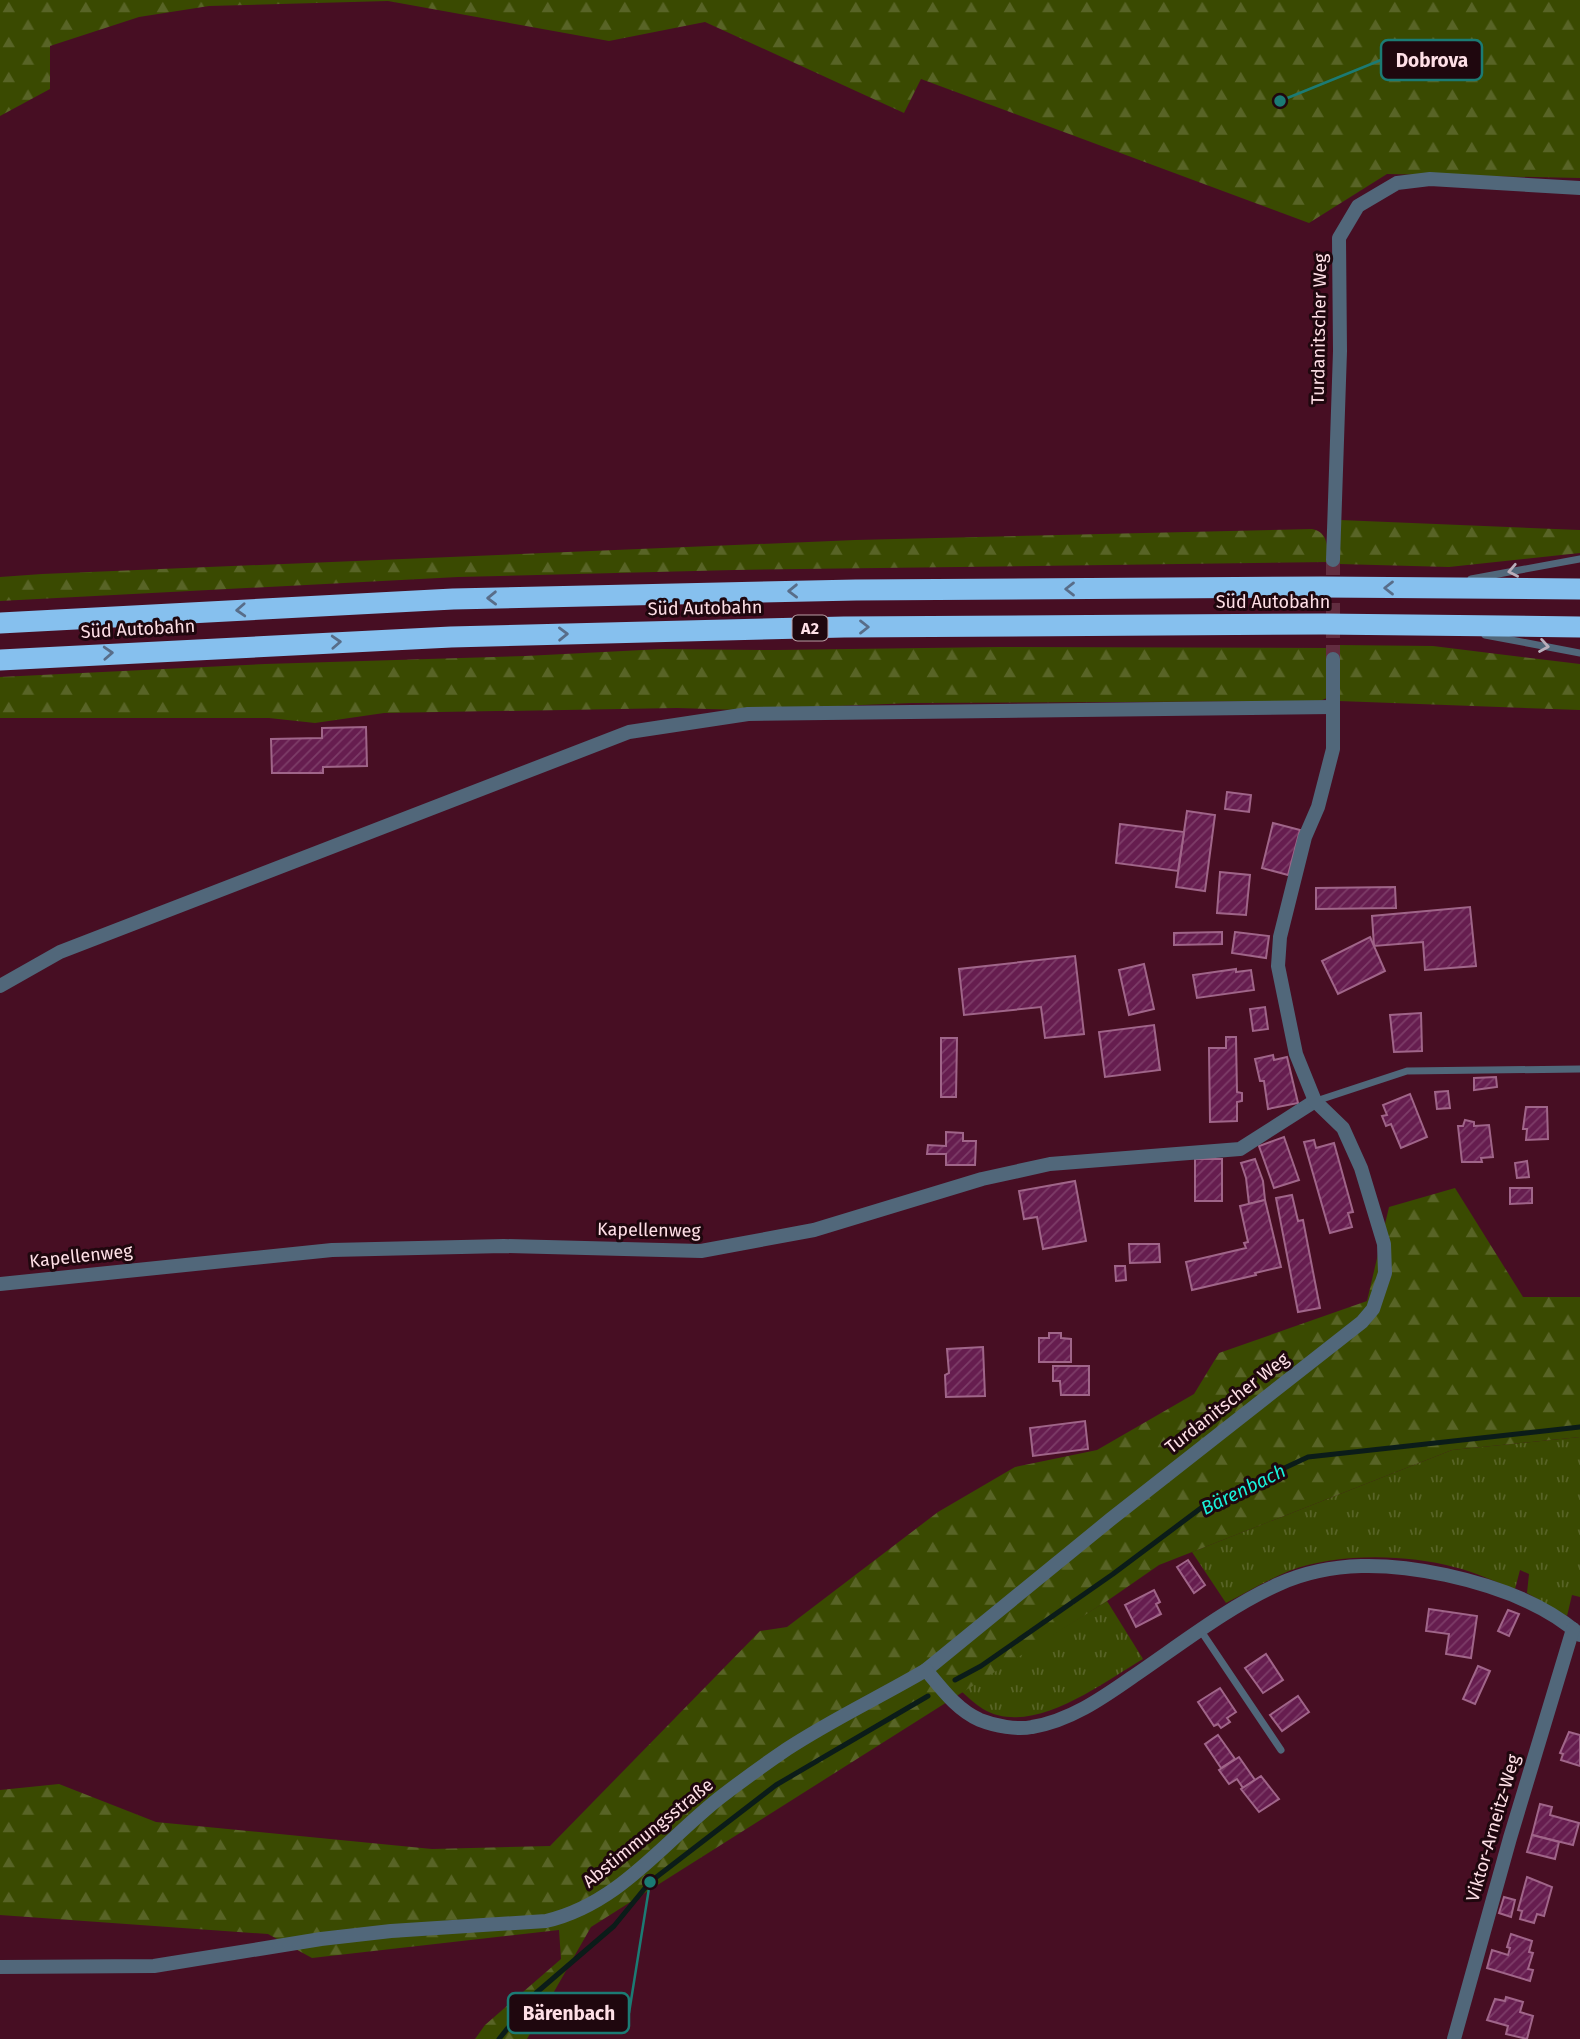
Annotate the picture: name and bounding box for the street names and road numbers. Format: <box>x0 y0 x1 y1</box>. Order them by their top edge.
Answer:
street label: Turdanitscher Weg <box>1307 253 1331 405</box>
street label: Süd Autobahn <box>1216 591 1330 613</box>
street label: Süd Autobahn <box>647 596 763 620</box>
street label: Süd Autobahn <box>80 615 196 643</box>
road number: A2 <box>792 615 828 640</box>
street label: Kapellenweg <box>597 1218 702 1242</box>
street label: Kapellenweg <box>28 1240 134 1272</box>
street label: Turdanitscher Weg <box>1161 1347 1294 1458</box>
street label: Viktor-Arneitz-Weg <box>1461 1751 1525 1904</box>
street label: Abstimmungsstraße <box>578 1774 718 1892</box>

